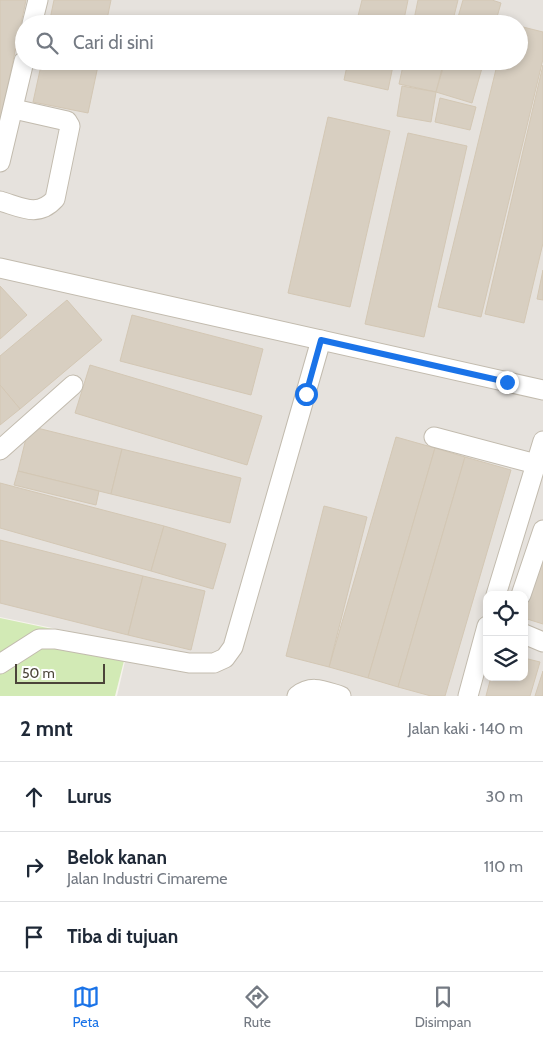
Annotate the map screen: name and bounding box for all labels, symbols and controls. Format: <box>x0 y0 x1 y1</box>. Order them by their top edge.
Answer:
search box <box>15 15 528 70</box>
icon: search <box>33 29 61 57</box>
text: Cari di sini <box>73 31 154 54</box>
route end <box>496 371 519 394</box>
route start <box>295 383 318 406</box>
map controls <box>483 591 528 681</box>
button: locate <box>483 591 528 636</box>
button: layers <box>483 636 528 681</box>
scale bar <box>15 661 105 684</box>
text: 50 m <box>22 664 55 682</box>
text: 2 mnt <box>20 716 73 741</box>
text: Jalan kaki · 140 m <box>408 719 523 738</box>
icon: ahead <box>20 783 48 811</box>
text: Lurus <box>67 785 112 808</box>
text: 30 m <box>486 787 523 806</box>
text: Belok kanan <box>67 846 167 869</box>
icon: right <box>20 853 48 881</box>
text: 110 m <box>484 857 523 876</box>
text: Jalan Industri Cimareme <box>67 869 228 888</box>
icon: arrive <box>20 923 48 951</box>
text: Tiba di tujuan <box>67 925 178 948</box>
tab: Peta <box>72 983 100 1031</box>
tab: Rute <box>243 983 271 1031</box>
tab: Disimpan <box>415 983 471 1031</box>

